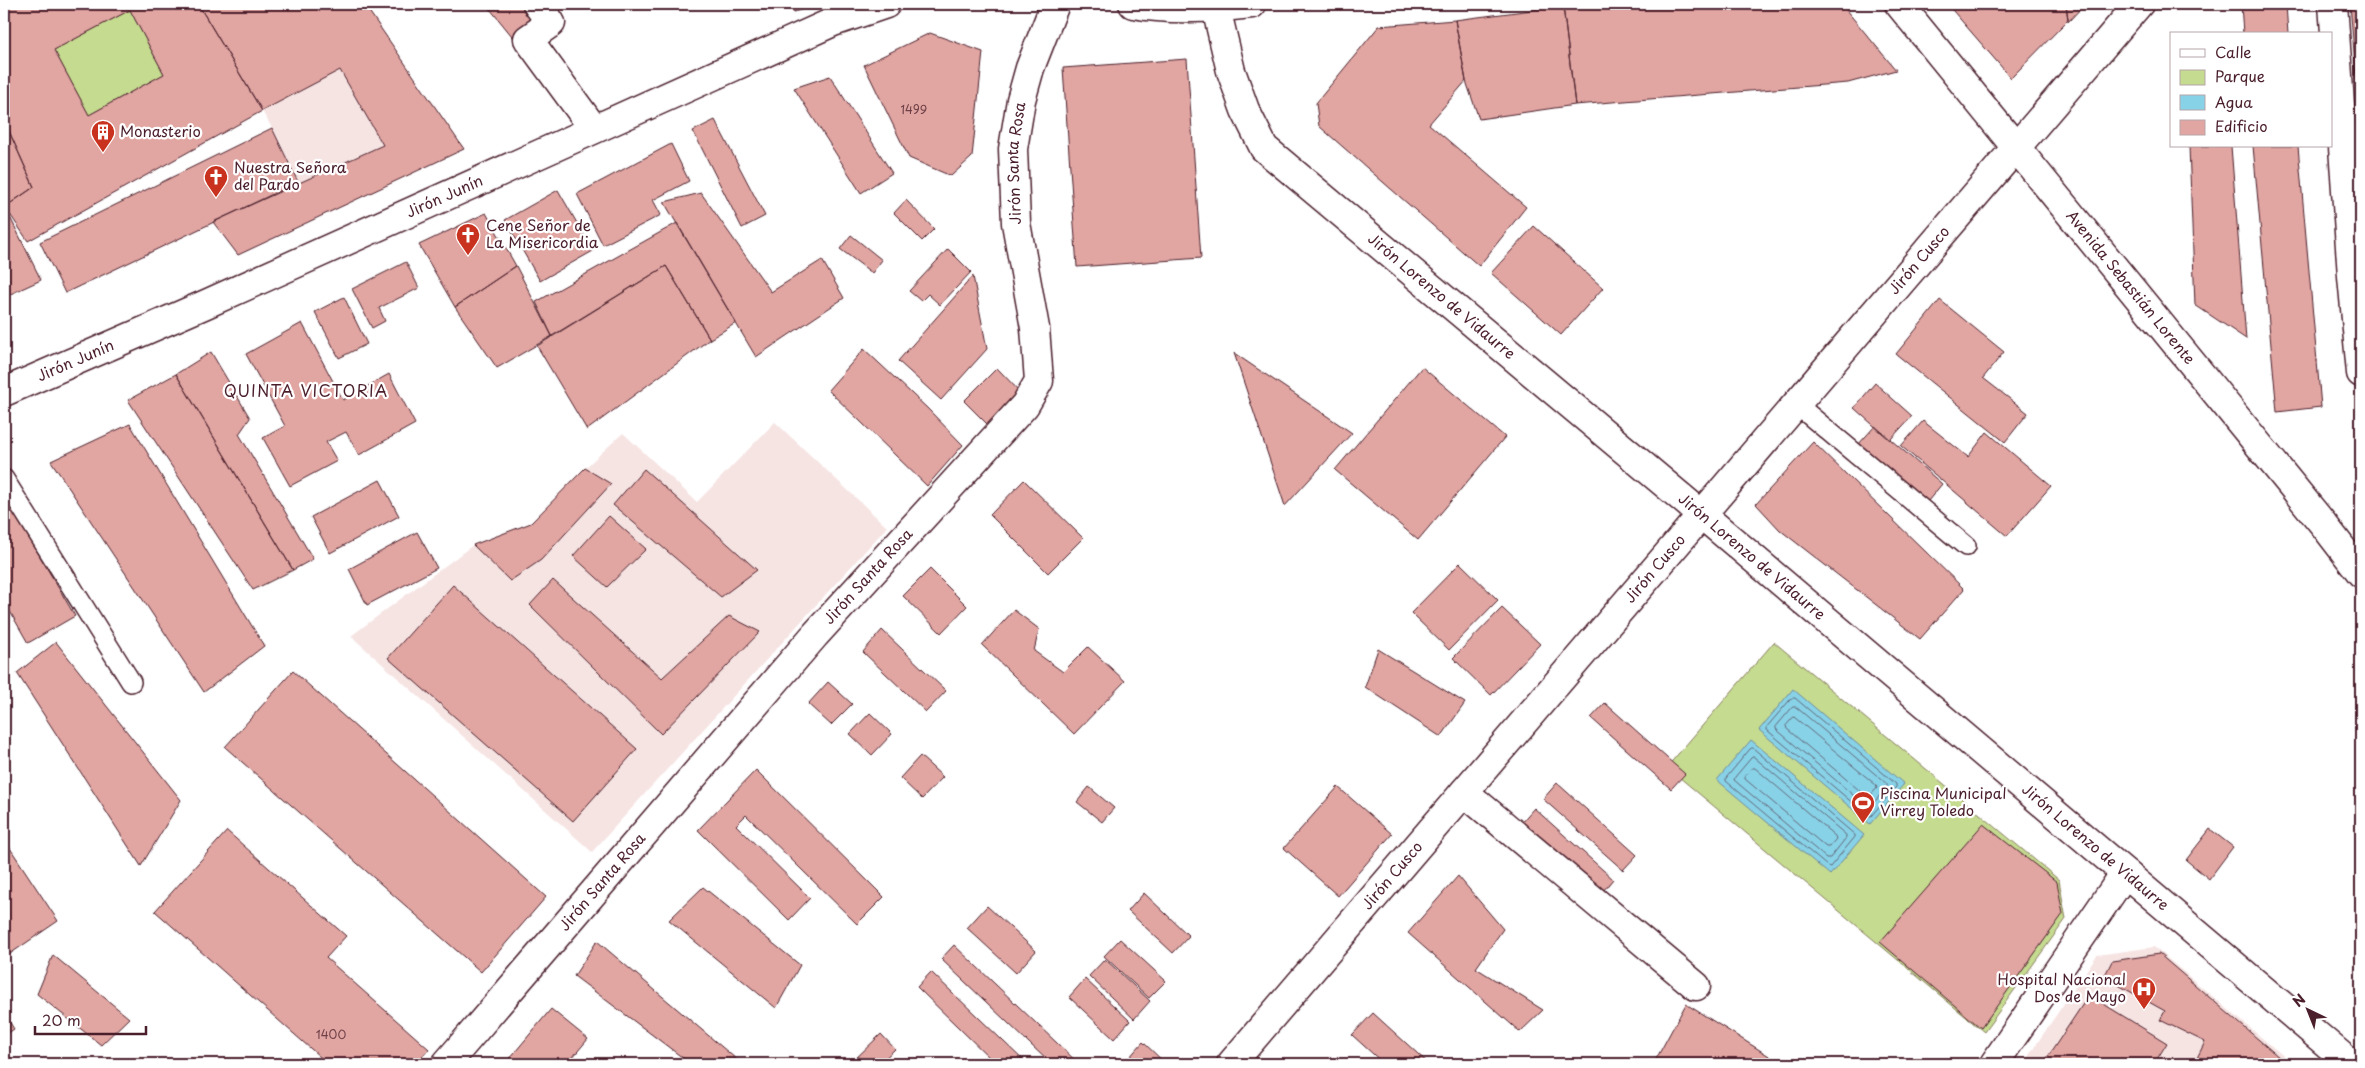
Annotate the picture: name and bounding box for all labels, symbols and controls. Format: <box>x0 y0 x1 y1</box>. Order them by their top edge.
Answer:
legend <box>2170 32 2332 148</box>
text: Calle <box>2215 40 2252 63</box>
text: Parque <box>2215 64 2265 87</box>
text: Agua <box>2215 90 2253 113</box>
street label: Jirón Santa Rosa <box>1000 99 1031 225</box>
house number: 1499 <box>901 100 927 118</box>
text: Edificio <box>2215 114 2268 137</box>
building icon: Monasterio <box>90 119 116 153</box>
place label: Monasterio <box>120 119 201 142</box>
place label: Nuestra Señora del Pardo <box>234 155 347 195</box>
church icon: Nuestra Señora del Pardo <box>203 164 229 198</box>
street label: Jirón Junín <box>402 168 486 223</box>
street label: Avenida Sebastián Lorente <box>2062 205 2201 369</box>
place label: Cene Señor de La Misericordia <box>486 213 599 253</box>
street label: Jirón Cusco <box>1882 220 1954 299</box>
church icon: Cene Señor de La Misericordia <box>455 222 481 256</box>
street label: Jirón Lorenzo de Vidaurre <box>1363 227 1521 364</box>
street label: Jirón Junín <box>33 333 117 386</box>
district label: QUINTA VICTORIA <box>224 378 388 402</box>
street label: Jirón Lorenzo de Vidaurre <box>1674 487 1831 625</box>
street label: Jirón Santa Rosa <box>817 522 918 629</box>
street label: Jirón Cusco <box>1618 529 1690 607</box>
street label: Jirón Lorenzo de Vidaurre <box>2018 777 2175 915</box>
place label: Piscina Municipal Virrey Toledo <box>1880 781 2006 821</box>
sports icon: Piscina Municipal Virrey Toledo <box>1850 790 1876 824</box>
street label: Jirón Santa Rosa <box>553 826 651 935</box>
street label: Jirón Cusco <box>1355 835 1427 914</box>
place label: Hospital Nacional Dos de Mayo <box>1998 967 2126 1007</box>
hospital icon: Hospital Nacional Dos de Mayo <box>2131 976 2157 1010</box>
north arrow <box>2282 986 2332 1036</box>
text: N <box>2288 989 2310 1012</box>
scale bar <box>35 1003 146 1035</box>
text: 20 m <box>42 1008 81 1031</box>
house number: 1400 <box>316 1025 346 1043</box>

